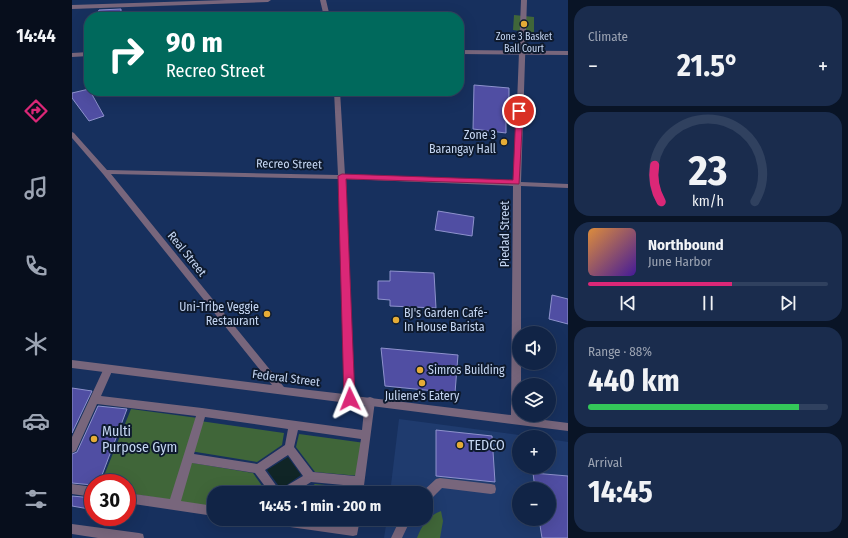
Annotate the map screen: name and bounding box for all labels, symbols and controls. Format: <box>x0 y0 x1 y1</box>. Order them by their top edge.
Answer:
marker: Zone 3 Basket Ball Court <box>519 19 529 29</box>
text: 14:44 <box>16 25 56 47</box>
text: 90 m <box>166 26 223 59</box>
icon: right <box>100 28 152 80</box>
text: Climate <box>588 29 628 44</box>
place label: Zone 3 Basket Ball Court <box>496 31 553 55</box>
text: 21.5° <box>677 48 739 84</box>
text: − <box>588 53 598 80</box>
text: + <box>818 53 828 80</box>
text: Recreo Street <box>166 60 265 82</box>
pin <box>502 94 536 128</box>
icon: directions <box>22 97 50 125</box>
icon: arrive <box>508 100 530 122</box>
place label: Zone 3 Barangay Hall <box>429 128 496 156</box>
marker: Zone 3 Barangay Hall <box>499 137 509 147</box>
text: 23 <box>688 145 727 195</box>
street label: Recreo Street <box>256 156 322 172</box>
icon: music <box>22 174 50 202</box>
text: km/h <box>692 192 724 209</box>
street label: Piedad Street <box>498 201 512 267</box>
street label: Real Street <box>165 229 209 279</box>
text: Northbound <box>648 236 724 254</box>
icon: phone <box>22 252 50 280</box>
text: June Harbor <box>648 254 712 269</box>
icon: previous <box>617 292 639 314</box>
icon: pause <box>697 292 719 314</box>
icon: next <box>777 292 799 314</box>
place label: Uni-Tribe Veggie Restaurant <box>179 300 259 328</box>
place label: BJ's Garden Café- In House Barista <box>404 306 488 334</box>
marker: Uni-Tribe Veggie Restaurant <box>262 309 272 319</box>
marker: BJ's Garden Café- In House Barista <box>391 315 401 325</box>
map controls <box>512 326 556 526</box>
button: sound <box>512 326 556 370</box>
icon: climate <box>22 330 50 358</box>
text: Range · 88% <box>588 344 652 359</box>
place label: Simros Building <box>428 363 505 377</box>
text: 440 km <box>588 363 680 399</box>
marker: Simros Building <box>415 365 425 375</box>
street label: Federal Street <box>251 367 321 389</box>
position arrow <box>329 378 371 420</box>
marker: Juliene's Eatery <box>417 378 427 388</box>
button: layers <box>512 378 556 422</box>
place label: Juliene's Eatery <box>385 389 460 403</box>
icon: car <box>22 407 50 435</box>
place label: Multi Purpose Gym <box>102 423 177 456</box>
button: + <box>512 430 556 474</box>
marker: Multi Purpose Gym <box>89 434 99 444</box>
place label: TEDCO <box>468 437 505 454</box>
marker: TEDCO <box>455 440 465 450</box>
text: Arrival <box>588 455 622 470</box>
speed limit sign: 30 <box>84 474 136 526</box>
text: 14:45 <box>588 474 653 510</box>
button: − <box>512 482 556 526</box>
icon: filters <box>22 485 50 513</box>
text: 14:45 · 1 min · 200 m <box>259 497 381 515</box>

